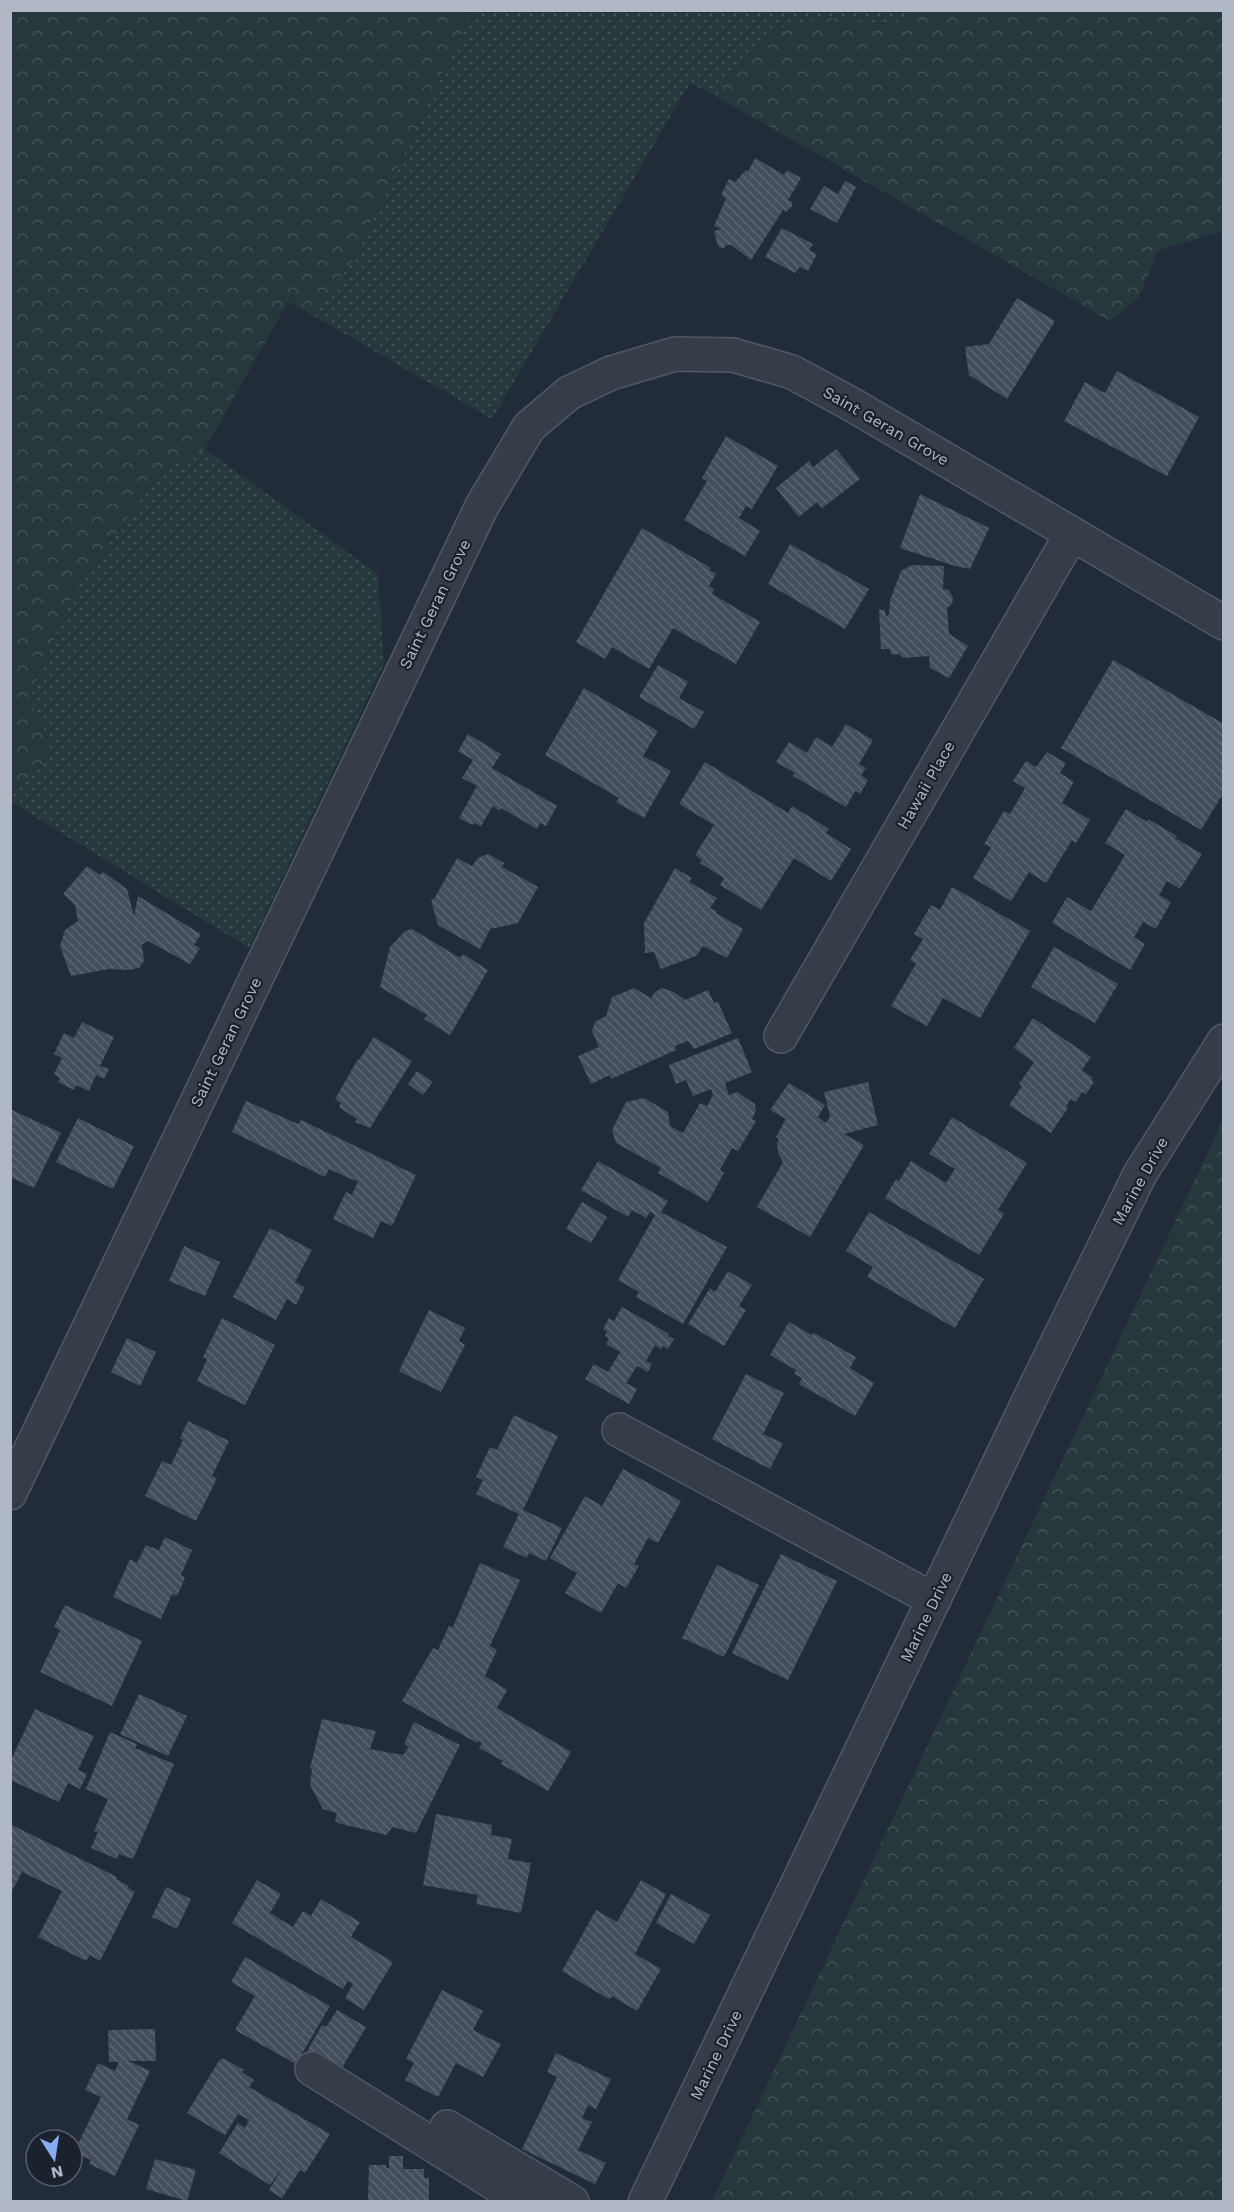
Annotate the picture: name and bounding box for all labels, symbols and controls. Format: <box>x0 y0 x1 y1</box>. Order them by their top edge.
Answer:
street label: Saint Geran Grove <box>820 382 952 470</box>
street label: Saint Geran Grove <box>395 536 475 672</box>
street label: Hawaii Place <box>893 738 959 832</box>
street label: Saint Geran Grove <box>186 974 266 1110</box>
street label: Marine Drive <box>1108 1134 1172 1228</box>
street label: Marine Drive <box>896 1569 956 1665</box>
street label: Marine Drive <box>686 2007 746 2103</box>
north arrow <box>24 2128 84 2188</box>
text: N <box>49 2162 65 2183</box>

